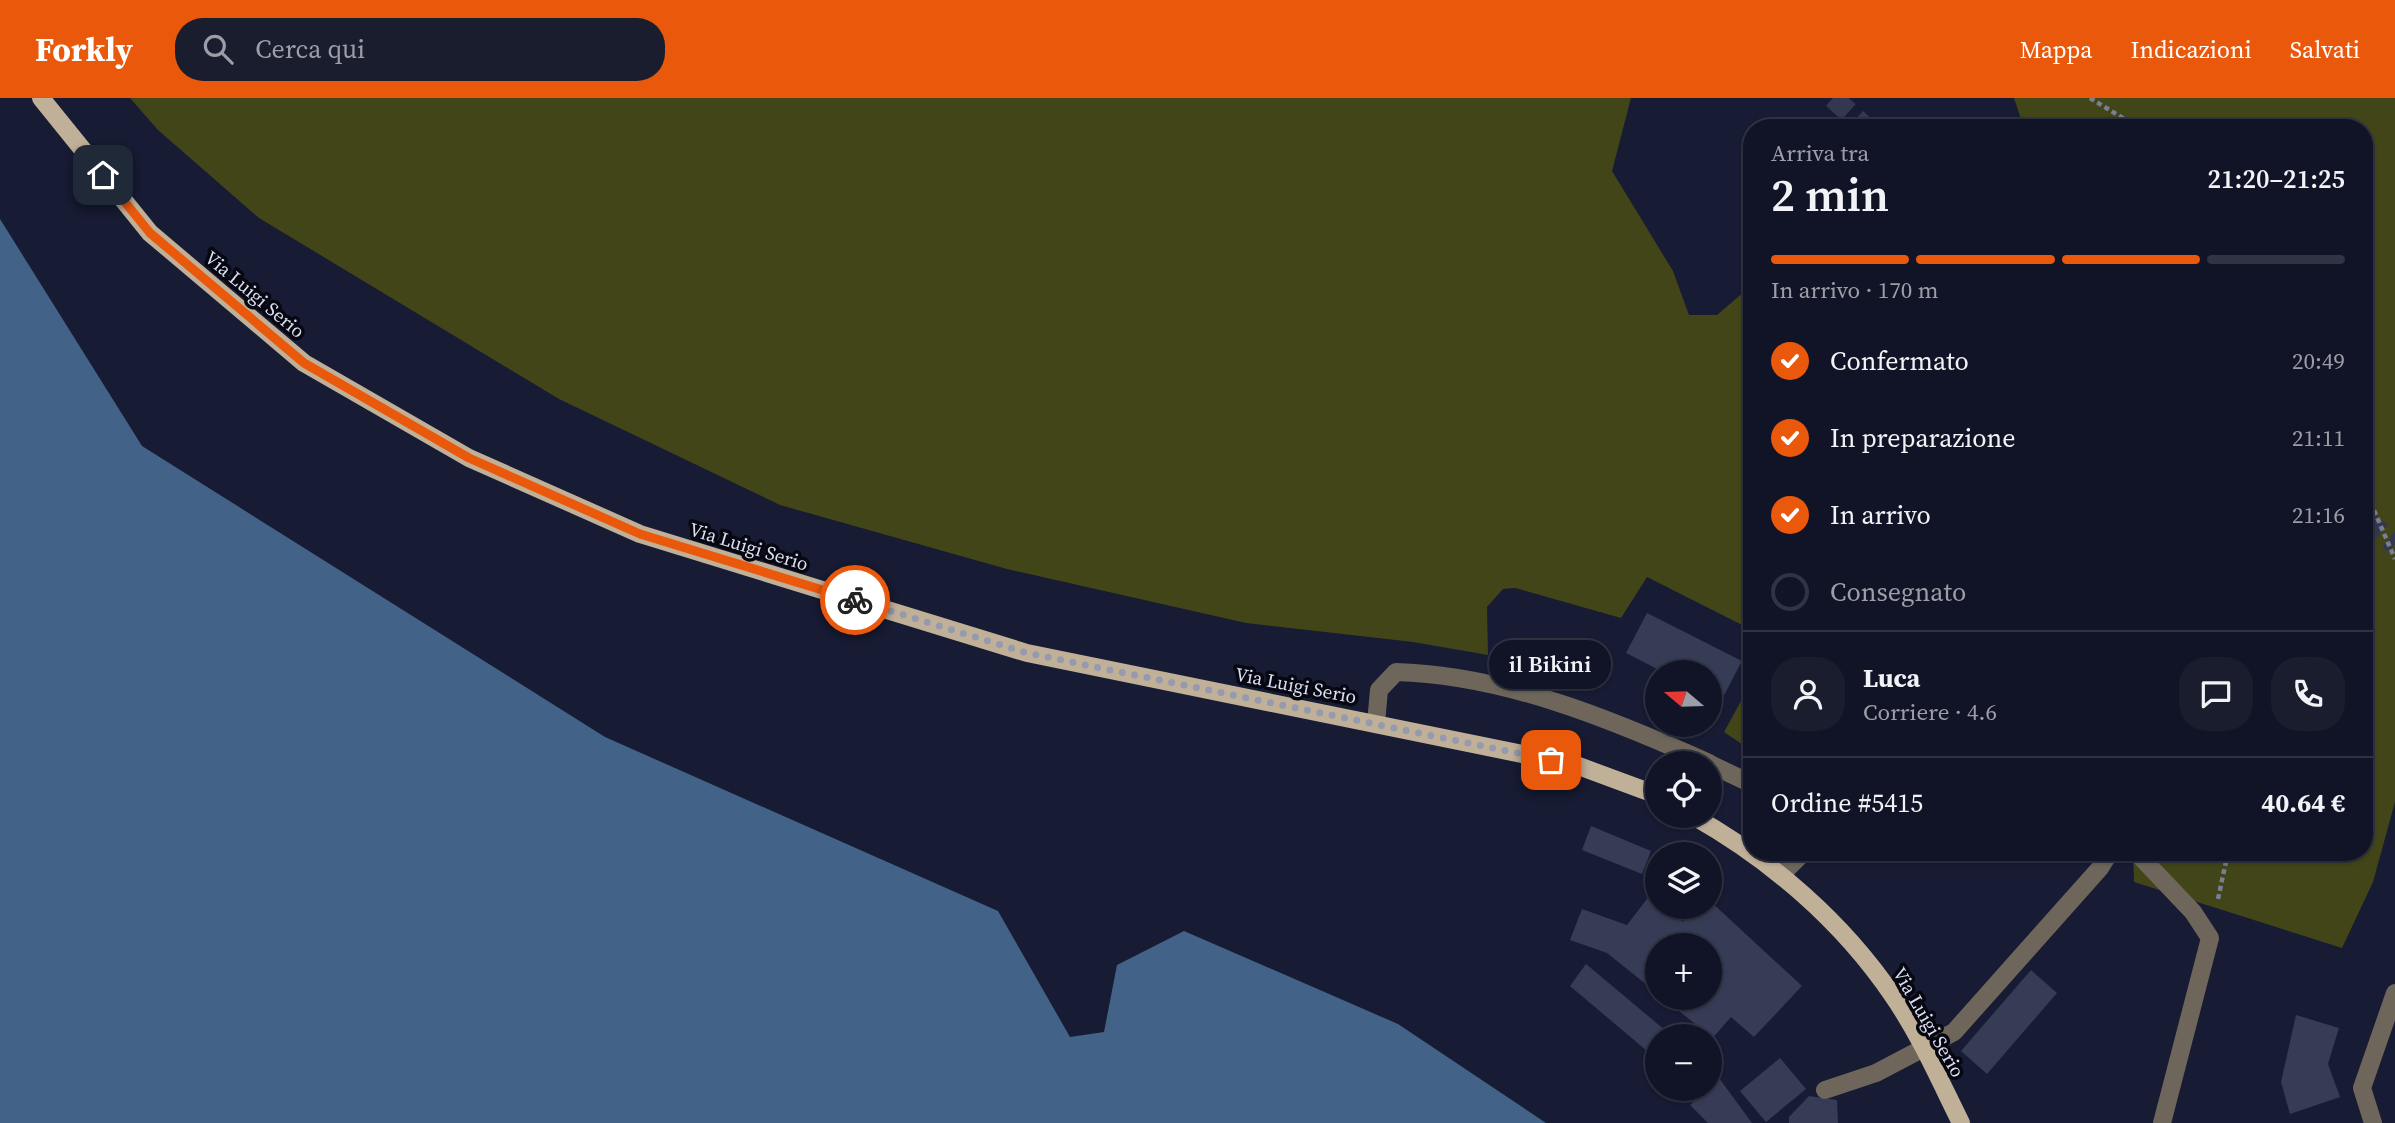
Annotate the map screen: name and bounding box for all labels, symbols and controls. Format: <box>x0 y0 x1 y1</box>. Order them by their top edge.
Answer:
search box <box>175 18 665 81</box>
text: Forkly <box>35 27 133 72</box>
icon: search <box>199 30 237 68</box>
text: Cerca qui <box>255 31 365 67</box>
text: Mappa <box>2020 33 2093 66</box>
text: Indicazioni <box>2131 33 2252 66</box>
text: Salvati <box>2290 33 2360 66</box>
text: Arriva tra <box>1771 137 1869 169</box>
pin <box>73 145 133 205</box>
icon: home <box>84 156 122 194</box>
text: 21:20–21:25 <box>2208 161 2345 197</box>
text: 2 min <box>1771 163 1889 226</box>
street label: Via Luigi Serio <box>199 244 311 344</box>
text: In arrivo · 170 m <box>1771 274 1938 306</box>
icon: check <box>1771 342 1809 380</box>
text: Confermato <box>1830 343 1969 379</box>
text: 20:49 <box>2292 345 2345 377</box>
icon: check <box>1771 419 1809 457</box>
text: In preparazione <box>1830 420 2015 456</box>
text: 21:11 <box>2292 422 2345 454</box>
icon: check <box>1771 496 1809 534</box>
text: In arrivo <box>1830 497 1931 533</box>
text: 21:16 <box>2292 499 2345 531</box>
street label: Via Luigi Serio <box>686 516 812 576</box>
courier <box>820 565 890 635</box>
text: Consegnato <box>1830 574 1966 610</box>
icon: bike <box>836 581 874 619</box>
callout: il Bikini <box>1490 641 1612 690</box>
text: il Bikini <box>1509 648 1591 680</box>
button: person <box>1771 657 1845 731</box>
button: chat <box>2179 657 2253 731</box>
button: phone <box>2271 657 2345 731</box>
street label: Via Luigi Serio <box>1233 660 1359 710</box>
north arrow <box>1645 660 1722 737</box>
map controls <box>1645 660 1722 1101</box>
text: Luca <box>1863 660 1920 696</box>
text: Corriere · 4.6 <box>1863 696 1997 728</box>
pin <box>1521 730 1581 790</box>
icon: bag <box>1532 741 1570 779</box>
button: locate <box>1645 751 1722 828</box>
text: Ordine #5415 <box>1771 785 1923 821</box>
text: 40.64 € <box>2261 785 2345 821</box>
button: layers <box>1645 842 1722 919</box>
button: + <box>1645 933 1722 1010</box>
street label: Via Luigi Serio <box>1887 962 1971 1082</box>
button: − <box>1645 1024 1722 1101</box>

